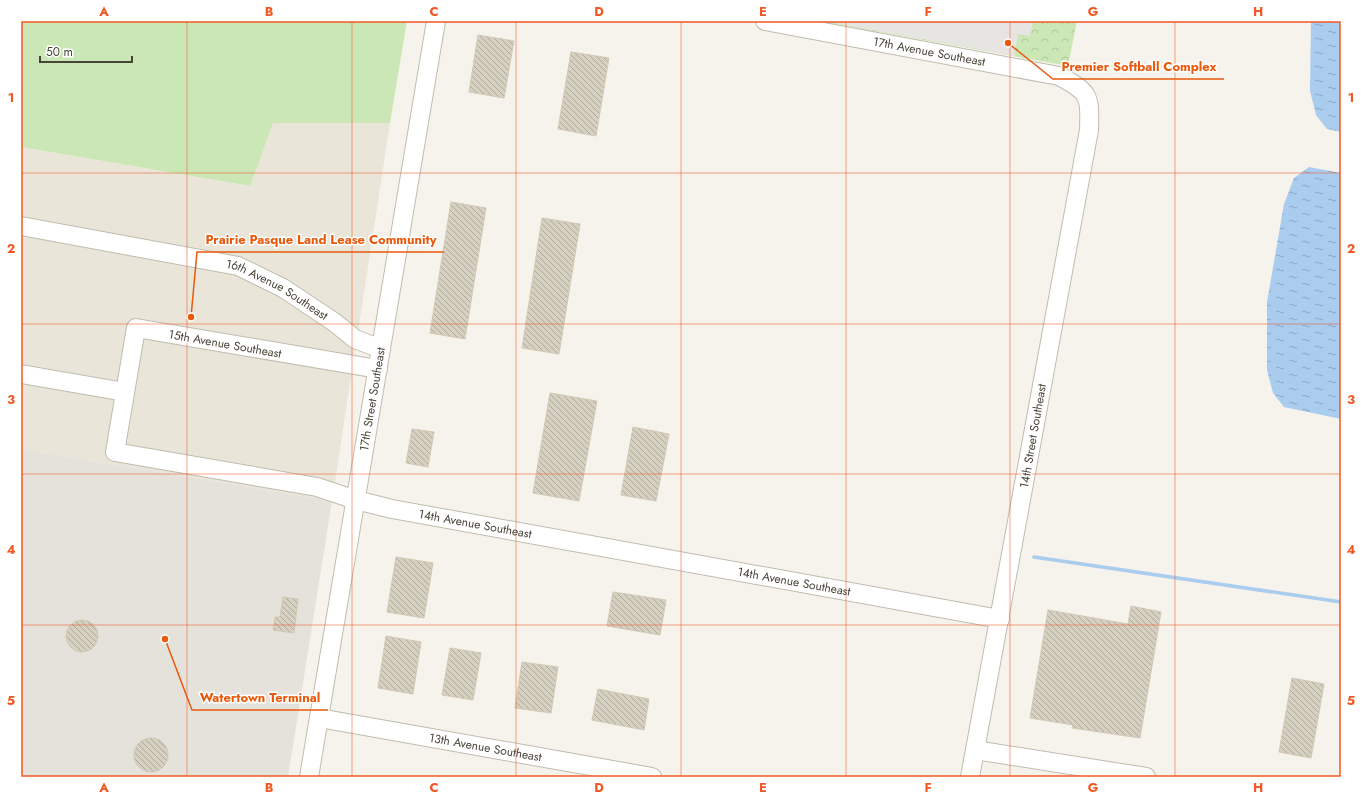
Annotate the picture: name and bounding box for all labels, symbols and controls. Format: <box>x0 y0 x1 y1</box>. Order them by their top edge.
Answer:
text: A <box>98 2 109 21</box>
text: B <box>265 2 274 21</box>
text: C <box>429 2 439 21</box>
text: D <box>594 2 604 21</box>
text: E <box>759 2 767 21</box>
text: F <box>924 2 932 21</box>
text: G <box>1088 2 1099 21</box>
text: H <box>1253 2 1263 21</box>
street label: 17th Avenue Southeast <box>872 32 987 71</box>
scale bar <box>40 38 132 64</box>
text: 50 m <box>46 43 73 61</box>
callout: Premier Softball Complex <box>1053 54 1224 79</box>
text: Premier Softball Complex <box>1062 57 1217 76</box>
text: 1 <box>8 88 14 107</box>
text: 1 <box>1348 88 1354 107</box>
callout: Prairie Pasque Land Lease Community <box>197 227 444 252</box>
text: Prairie Pasque Land Lease Community <box>206 230 437 249</box>
text: 2 <box>7 239 15 258</box>
text: 2 <box>1347 239 1355 258</box>
street label: 16th Avenue Southeast <box>225 255 332 325</box>
street label: 15th Avenue Southeast <box>167 325 283 363</box>
street label: 17th Street Southeast <box>355 346 390 453</box>
street label: 14th Street Southeast <box>1015 382 1051 490</box>
text: 3 <box>7 390 15 409</box>
text: 3 <box>1347 390 1355 409</box>
street label: 14th Avenue Southeast <box>417 505 533 543</box>
text: 4 <box>6 540 16 559</box>
text: 4 <box>1346 540 1356 559</box>
street label: 14th Avenue Southeast <box>736 563 852 601</box>
callout: Watertown Terminal <box>192 685 328 710</box>
text: Watertown Terminal <box>200 688 320 707</box>
text: 5 <box>7 691 15 710</box>
text: 5 <box>1347 691 1355 710</box>
street label: 13th Avenue Southeast <box>428 729 543 766</box>
text: A <box>98 778 109 797</box>
text: B <box>265 778 274 797</box>
text: C <box>429 778 439 797</box>
text: D <box>594 778 604 797</box>
text: E <box>759 778 767 797</box>
text: F <box>924 778 932 797</box>
text: G <box>1088 778 1099 797</box>
text: H <box>1253 778 1263 797</box>

